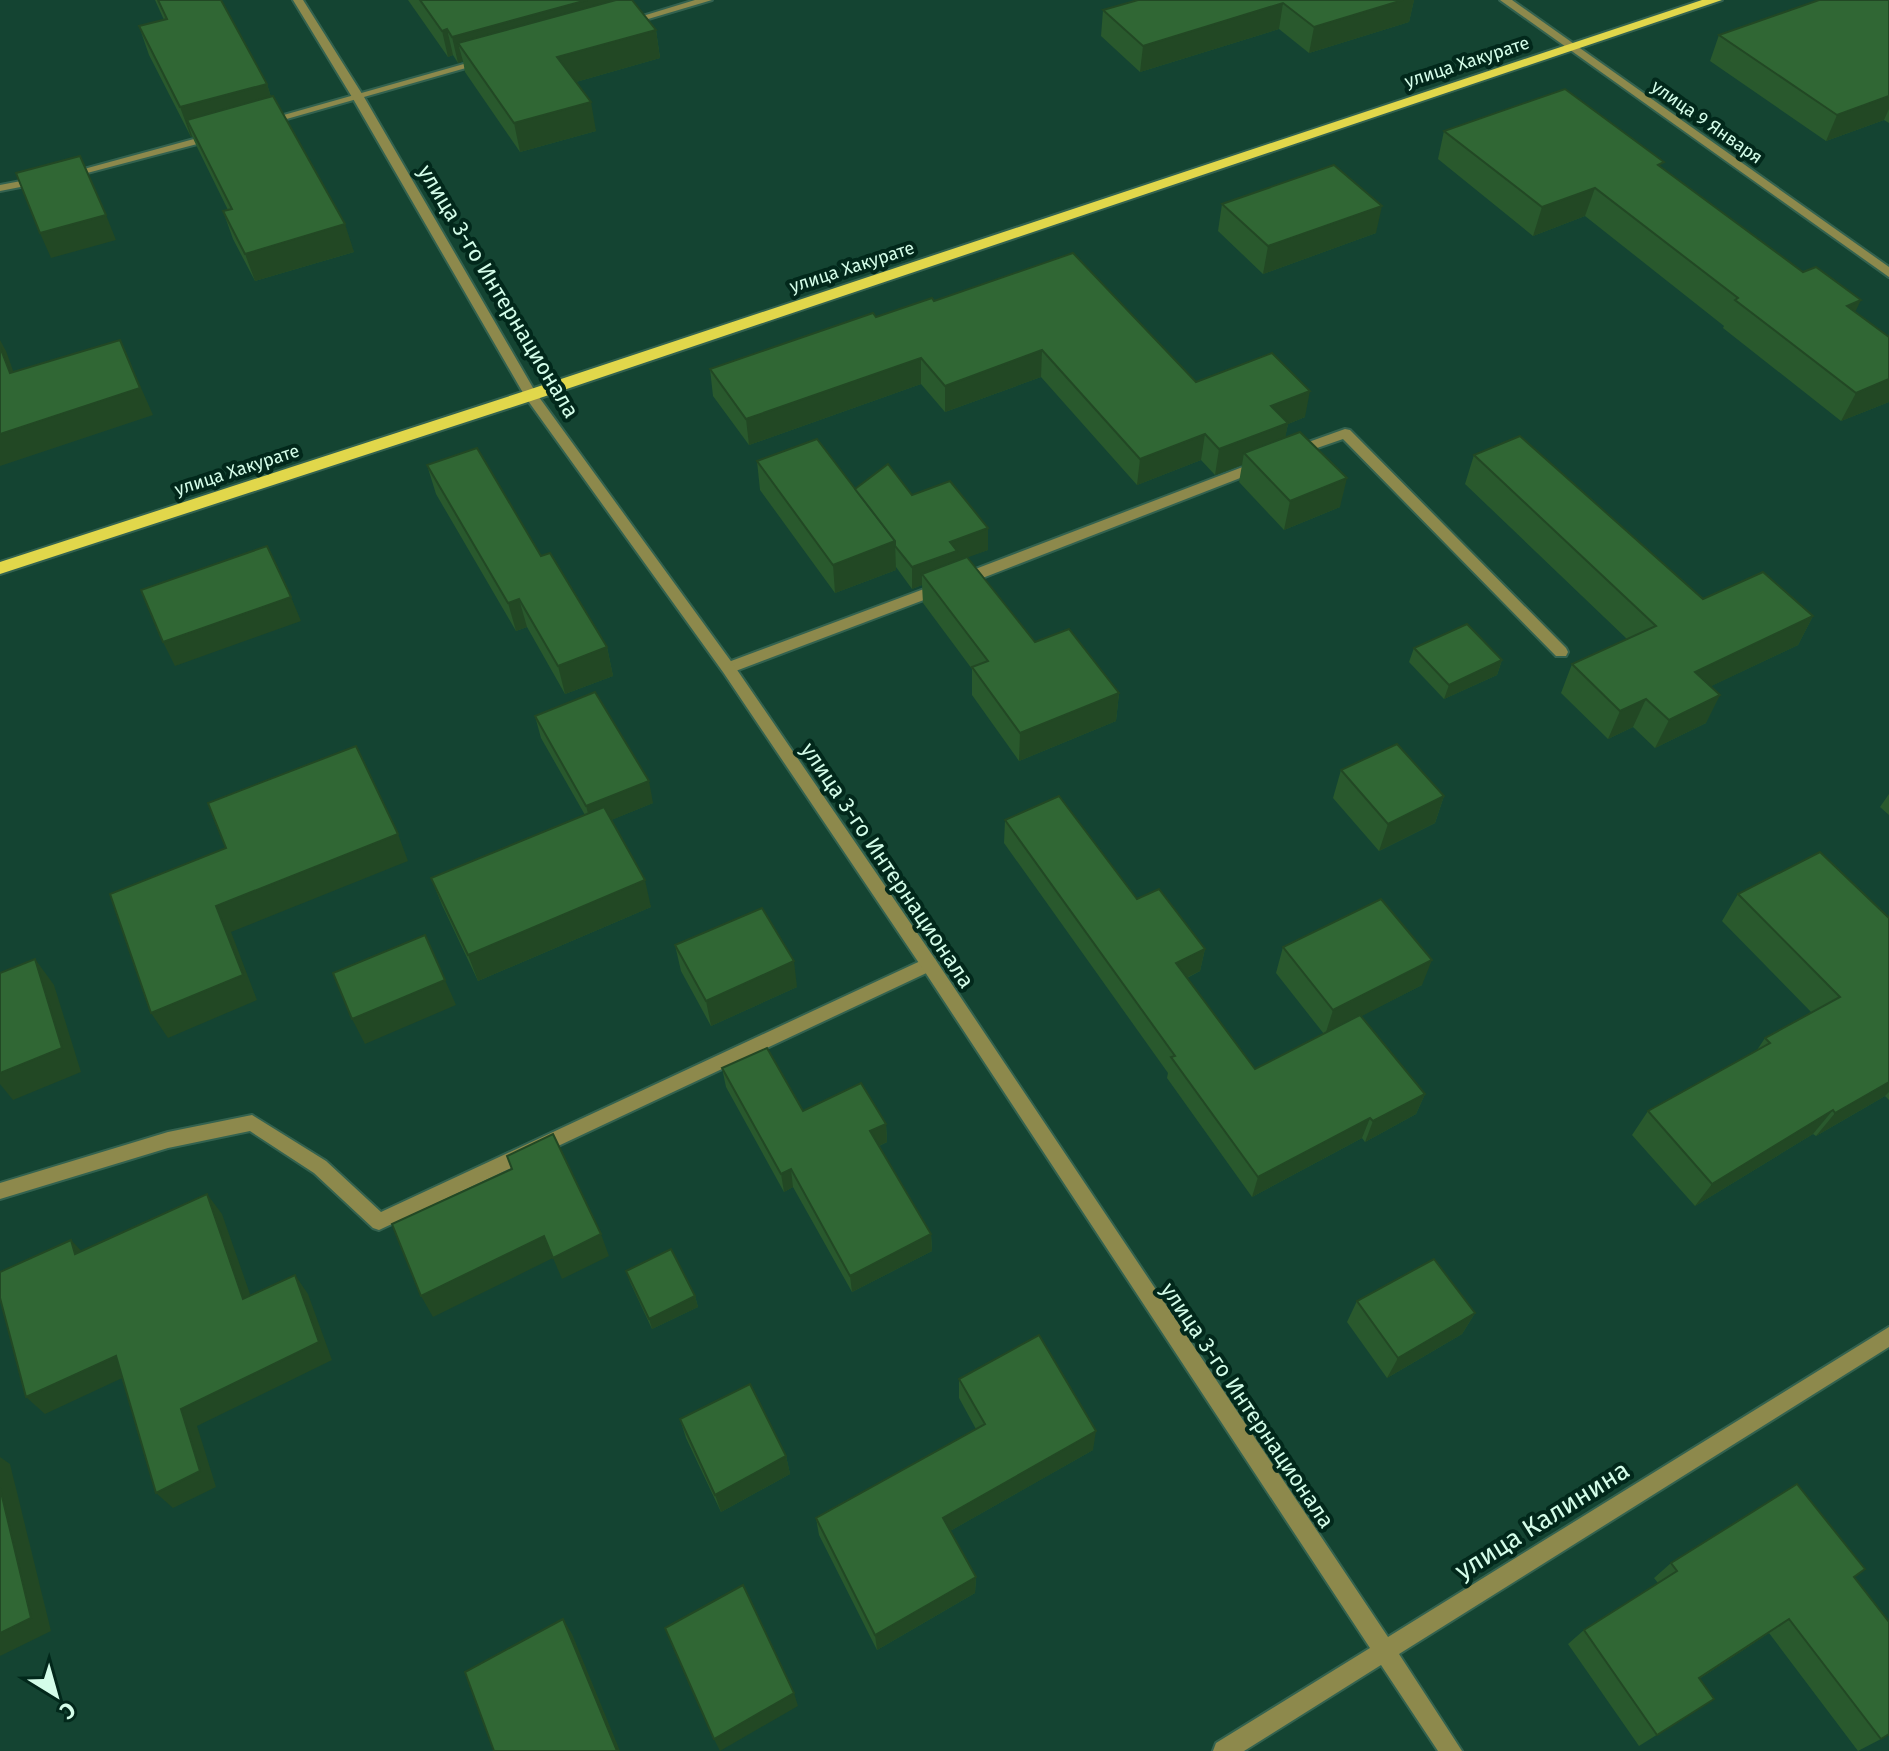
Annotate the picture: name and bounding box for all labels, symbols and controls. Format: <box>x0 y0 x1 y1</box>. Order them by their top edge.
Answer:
street label: улица Хакурате <box>1402 31 1532 93</box>
street label: улица 9 Января <box>1647 75 1767 169</box>
street label: улица 3-го Интернационала <box>412 160 585 423</box>
street label: улица Хакурате <box>787 236 917 298</box>
street label: улица Хакурате <box>172 439 302 501</box>
street label: улица 3-го Интернационала <box>795 737 980 993</box>
street label: улица 3-го Интернационала <box>1155 1277 1340 1533</box>
street label: улица Калинина <box>1449 1454 1635 1586</box>
north arrow <box>16 1655 96 1735</box>
text: С <box>54 1696 81 1725</box>

